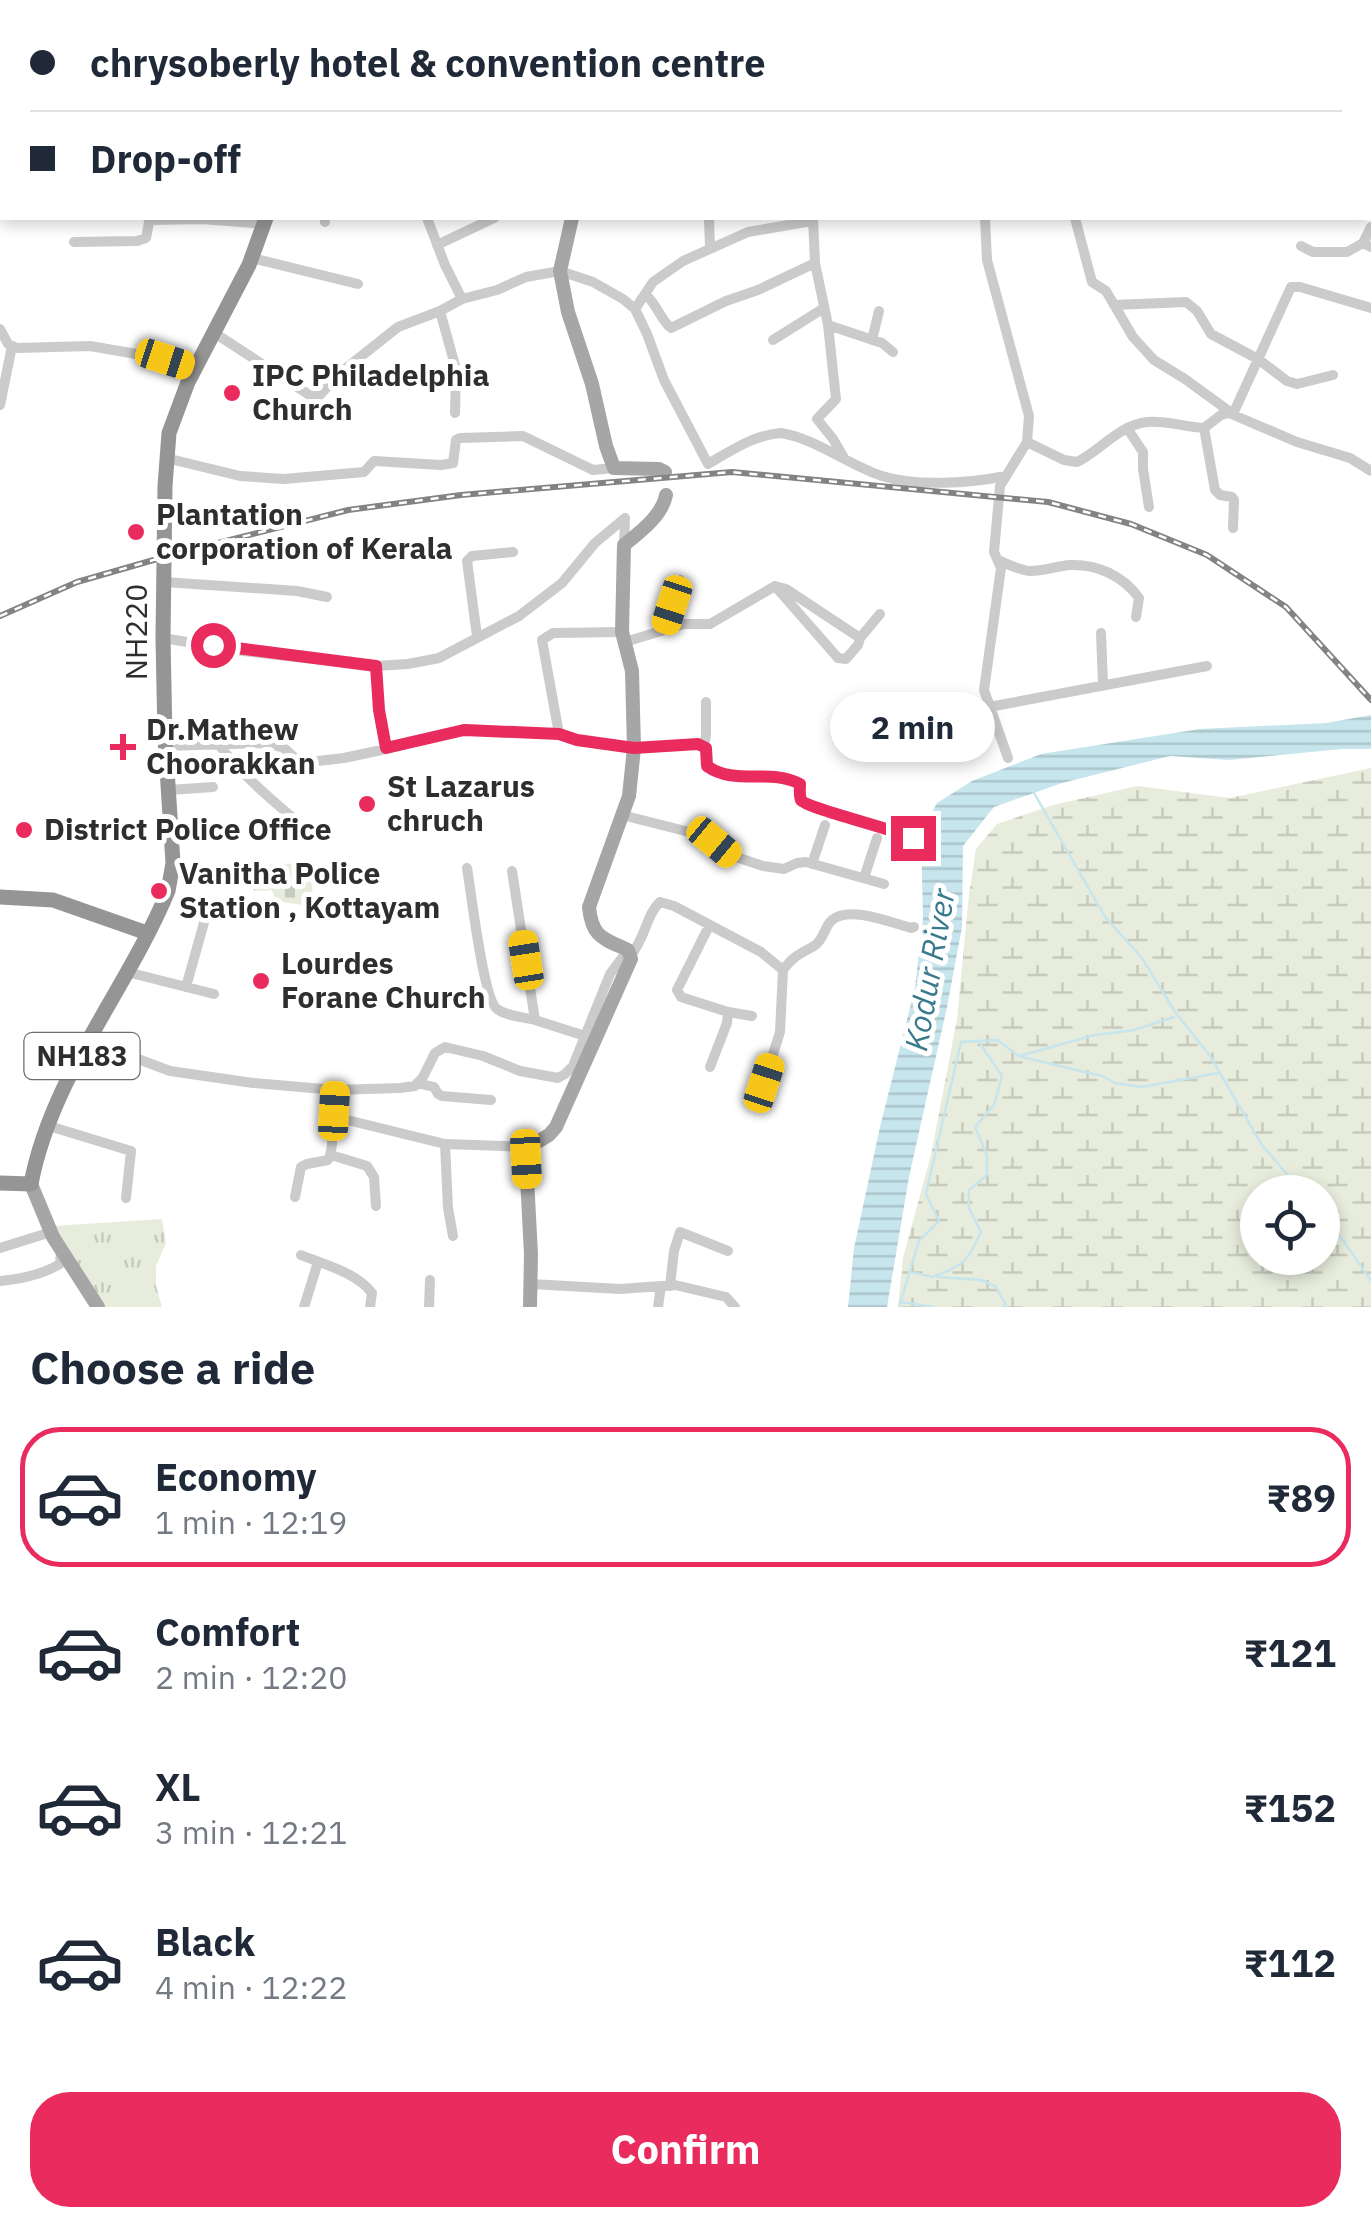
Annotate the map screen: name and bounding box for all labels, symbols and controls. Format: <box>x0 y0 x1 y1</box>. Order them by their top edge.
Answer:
text: chrysoberly hotel & convention centre <box>90 38 766 87</box>
text: Drop-off <box>90 134 241 183</box>
car <box>132 335 198 383</box>
place label: IPC Philadelphia Church <box>252 355 490 428</box>
marker: IPC Philadelphia Church <box>221 382 243 404</box>
place label: Plantation corporation of Kerala <box>156 494 453 567</box>
marker: Plantation corporation of Kerala <box>125 521 147 543</box>
car <box>648 572 696 638</box>
street label: NH220 <box>116 584 155 680</box>
route start <box>191 623 236 668</box>
callout: 2 min <box>830 693 996 763</box>
text: 2 min <box>871 706 954 748</box>
place label: Dr.Mathew Choorakkan <box>146 709 316 782</box>
marker: Dr.Mathew Choorakkan <box>110 734 136 760</box>
place label: St Lazarus chruch <box>387 766 535 839</box>
marker: St Lazarus chruch <box>356 793 378 815</box>
place label: District Police Office <box>44 809 332 848</box>
car <box>681 811 747 873</box>
route end <box>891 816 936 861</box>
marker: District Police Office <box>13 819 35 841</box>
place label: Vanitha Police Station , Kottayam <box>179 853 440 926</box>
marker: Vanitha Police Station , Kottayam <box>148 880 170 902</box>
water label: Kodur River <box>894 884 964 1054</box>
car <box>506 928 546 992</box>
place label: Lourdes Forane Church <box>281 943 486 1016</box>
marker: Lourdes Forane Church <box>250 970 272 992</box>
road number: NH183 <box>24 1033 140 1079</box>
car <box>740 1050 788 1116</box>
car <box>317 1080 351 1142</box>
car <box>509 1128 543 1190</box>
map controls <box>1240 1175 1340 1275</box>
button: locate <box>1240 1175 1340 1275</box>
text: Choose a ride <box>30 1338 315 1396</box>
icon: car <box>35 1452 125 1542</box>
text: Economy <box>155 1452 317 1501</box>
text: ₹89 <box>1266 1473 1336 1522</box>
text: 1 min · 12:19 <box>155 1501 348 1543</box>
icon: car <box>35 1607 125 1697</box>
text: Comfort <box>155 1607 300 1656</box>
text: ₹121 <box>1244 1628 1336 1677</box>
text: 2 min · 12:20 <box>155 1656 348 1698</box>
icon: car <box>35 1762 125 1852</box>
text: XL <box>155 1762 201 1811</box>
text: ₹152 <box>1244 1783 1336 1832</box>
text: 3 min · 12:21 <box>155 1811 348 1853</box>
icon: car <box>35 1917 125 2007</box>
text: Black <box>155 1917 255 1966</box>
text: ₹112 <box>1244 1938 1336 1987</box>
text: 4 min · 12:22 <box>155 1966 348 2008</box>
button: Confirm <box>30 2092 1341 2207</box>

